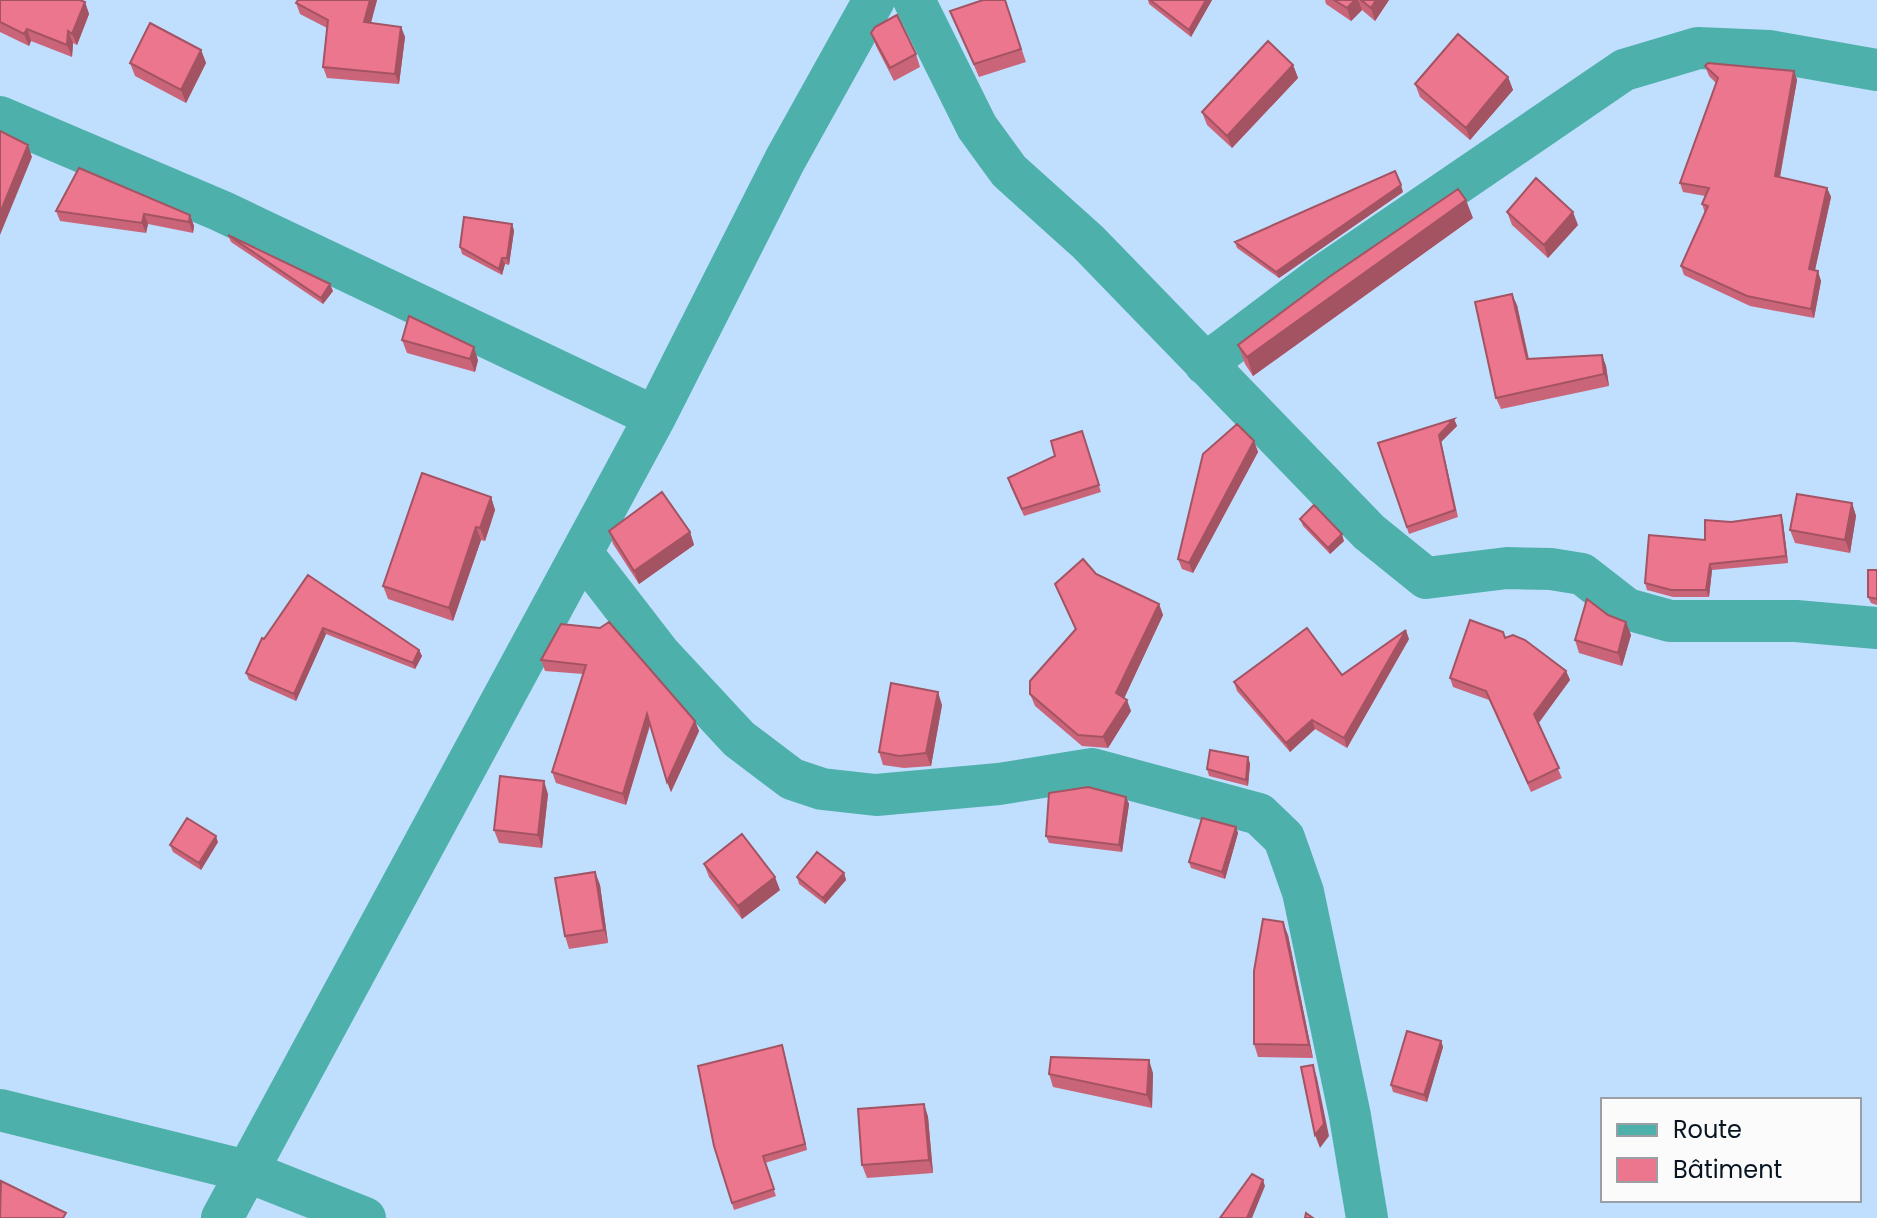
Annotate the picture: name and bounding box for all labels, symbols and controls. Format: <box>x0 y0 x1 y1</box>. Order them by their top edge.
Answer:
legend <box>1601 1098 1861 1202</box>
text: Route <box>1673 1113 1742 1146</box>
text: Bâtiment <box>1673 1153 1782 1186</box>

